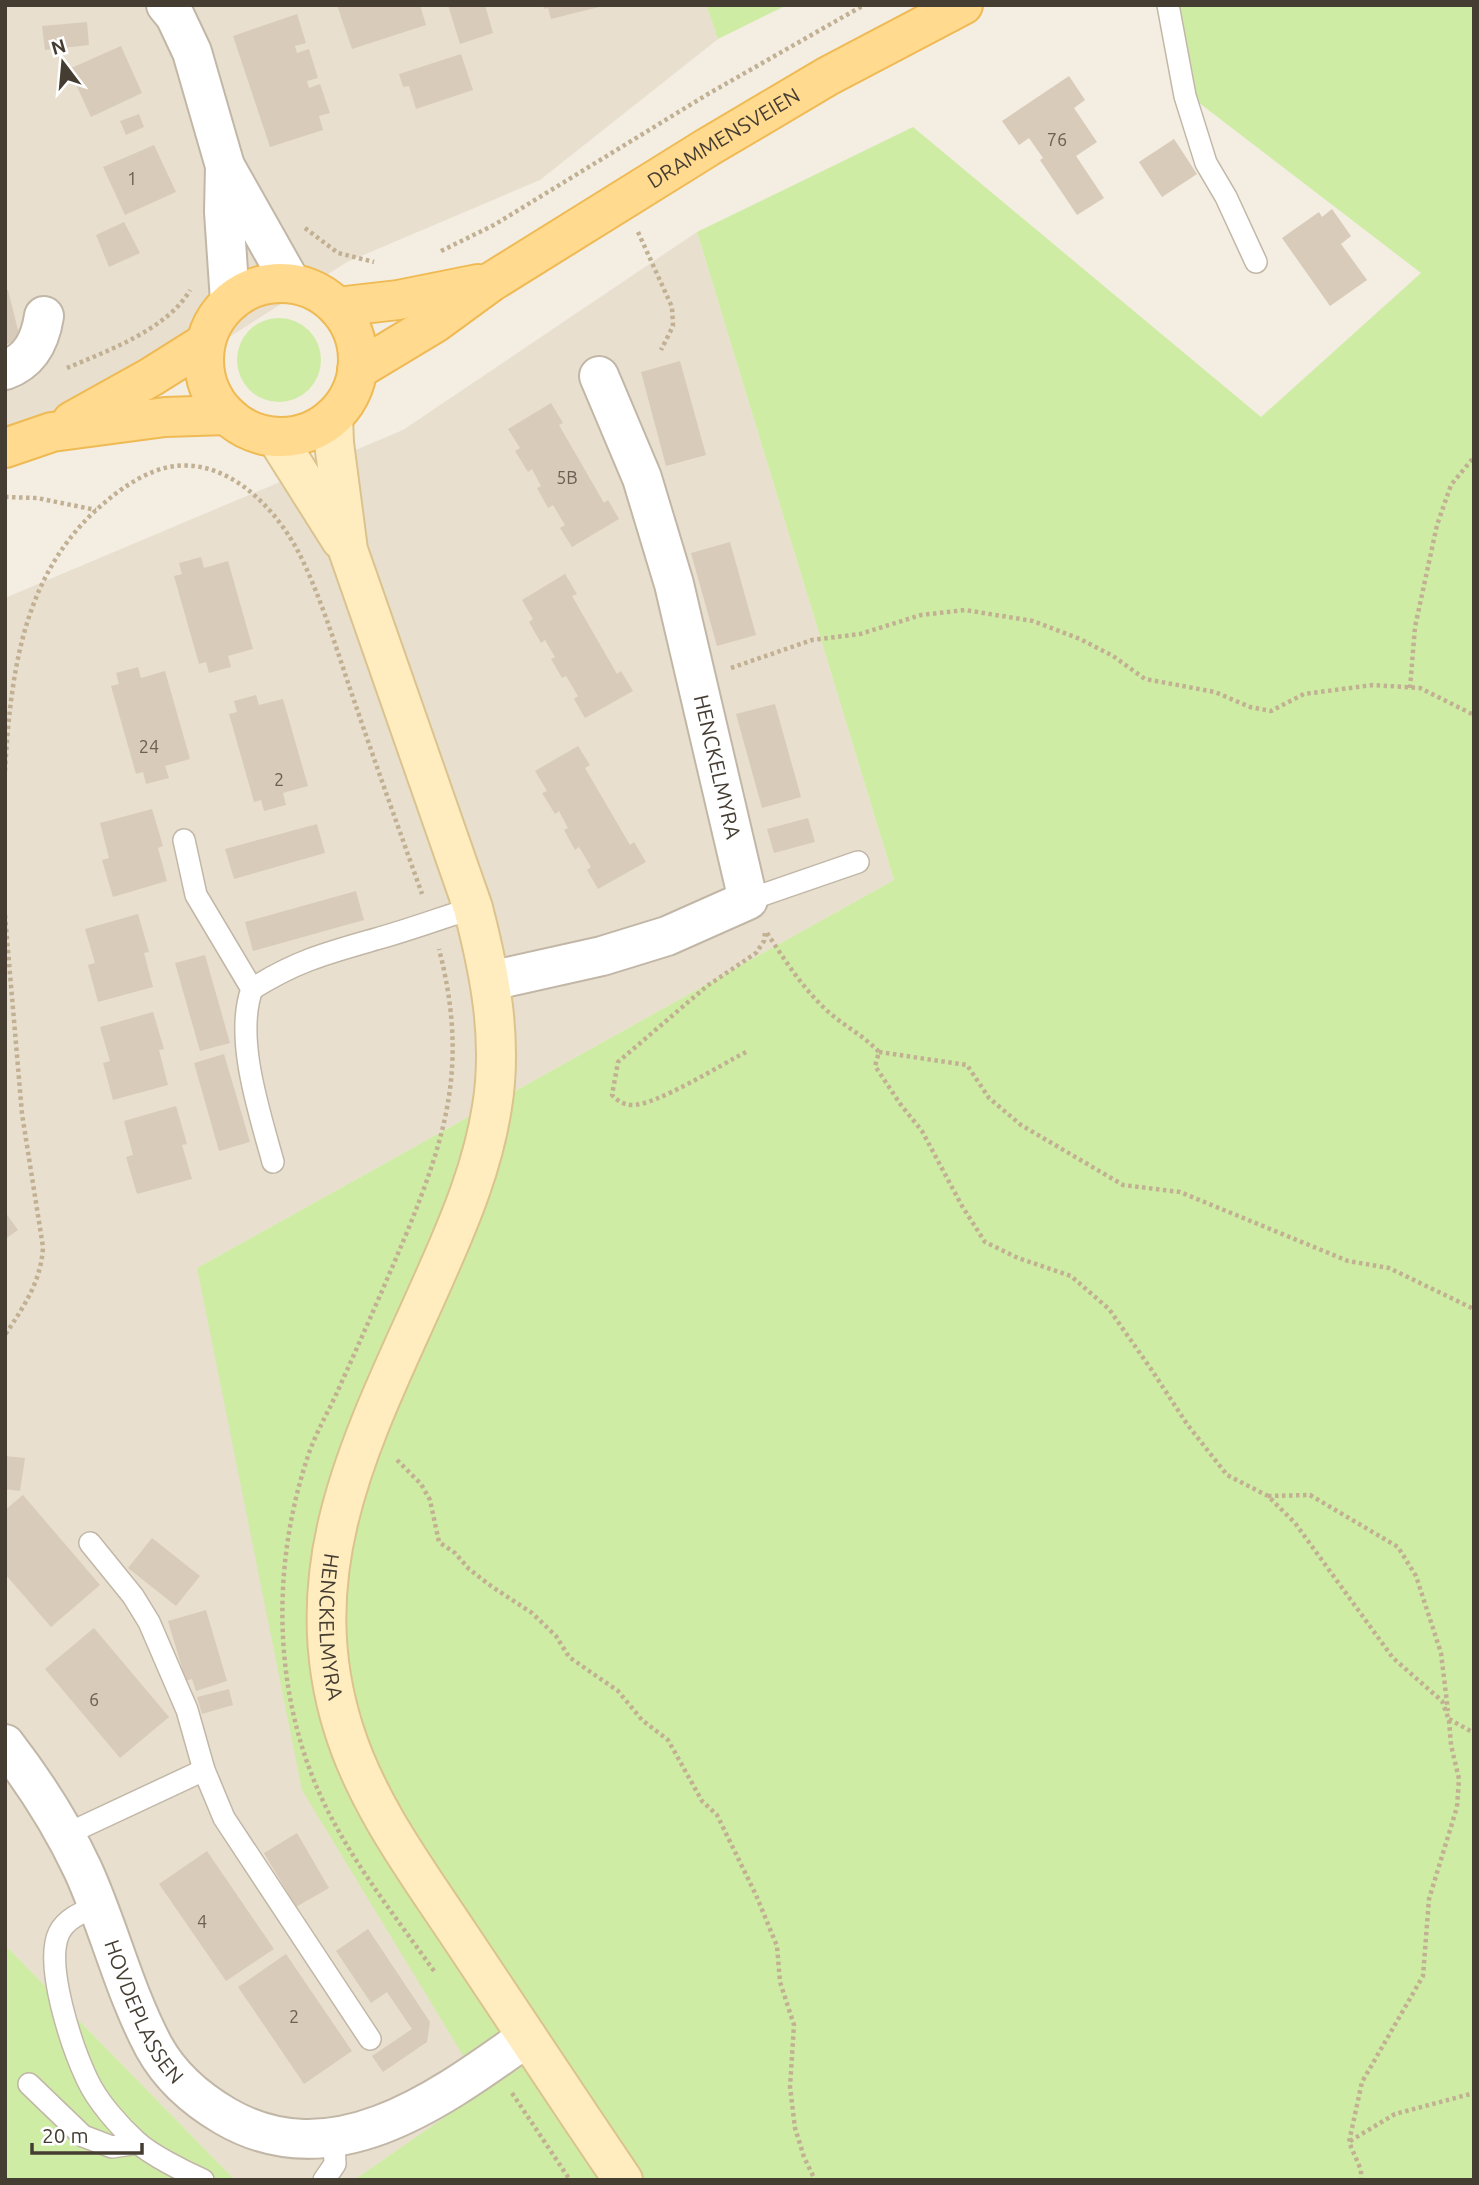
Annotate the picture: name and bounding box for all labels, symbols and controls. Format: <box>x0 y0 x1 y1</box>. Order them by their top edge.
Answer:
north arrow <box>28 28 98 98</box>
text: N <box>48 34 68 59</box>
street label: DRAMMENSVEIEN <box>643 82 804 193</box>
house number: 76 <box>1047 129 1067 149</box>
house number: 1 <box>127 168 137 188</box>
house number: 5B <box>556 467 578 487</box>
street label: HENCKELMYRA <box>690 692 746 842</box>
house number: 24 <box>139 736 159 756</box>
house number: 2 <box>274 769 284 789</box>
street label: HENCKELMYRA <box>315 1552 348 1702</box>
house number: 6 <box>89 1689 99 1709</box>
house number: 4 <box>197 1911 207 1931</box>
street label: HOVDEPLASSEN <box>100 1936 189 2088</box>
house number: 2 <box>289 2006 299 2026</box>
scale bar <box>32 2112 142 2156</box>
text: 20 m <box>42 2123 89 2147</box>

